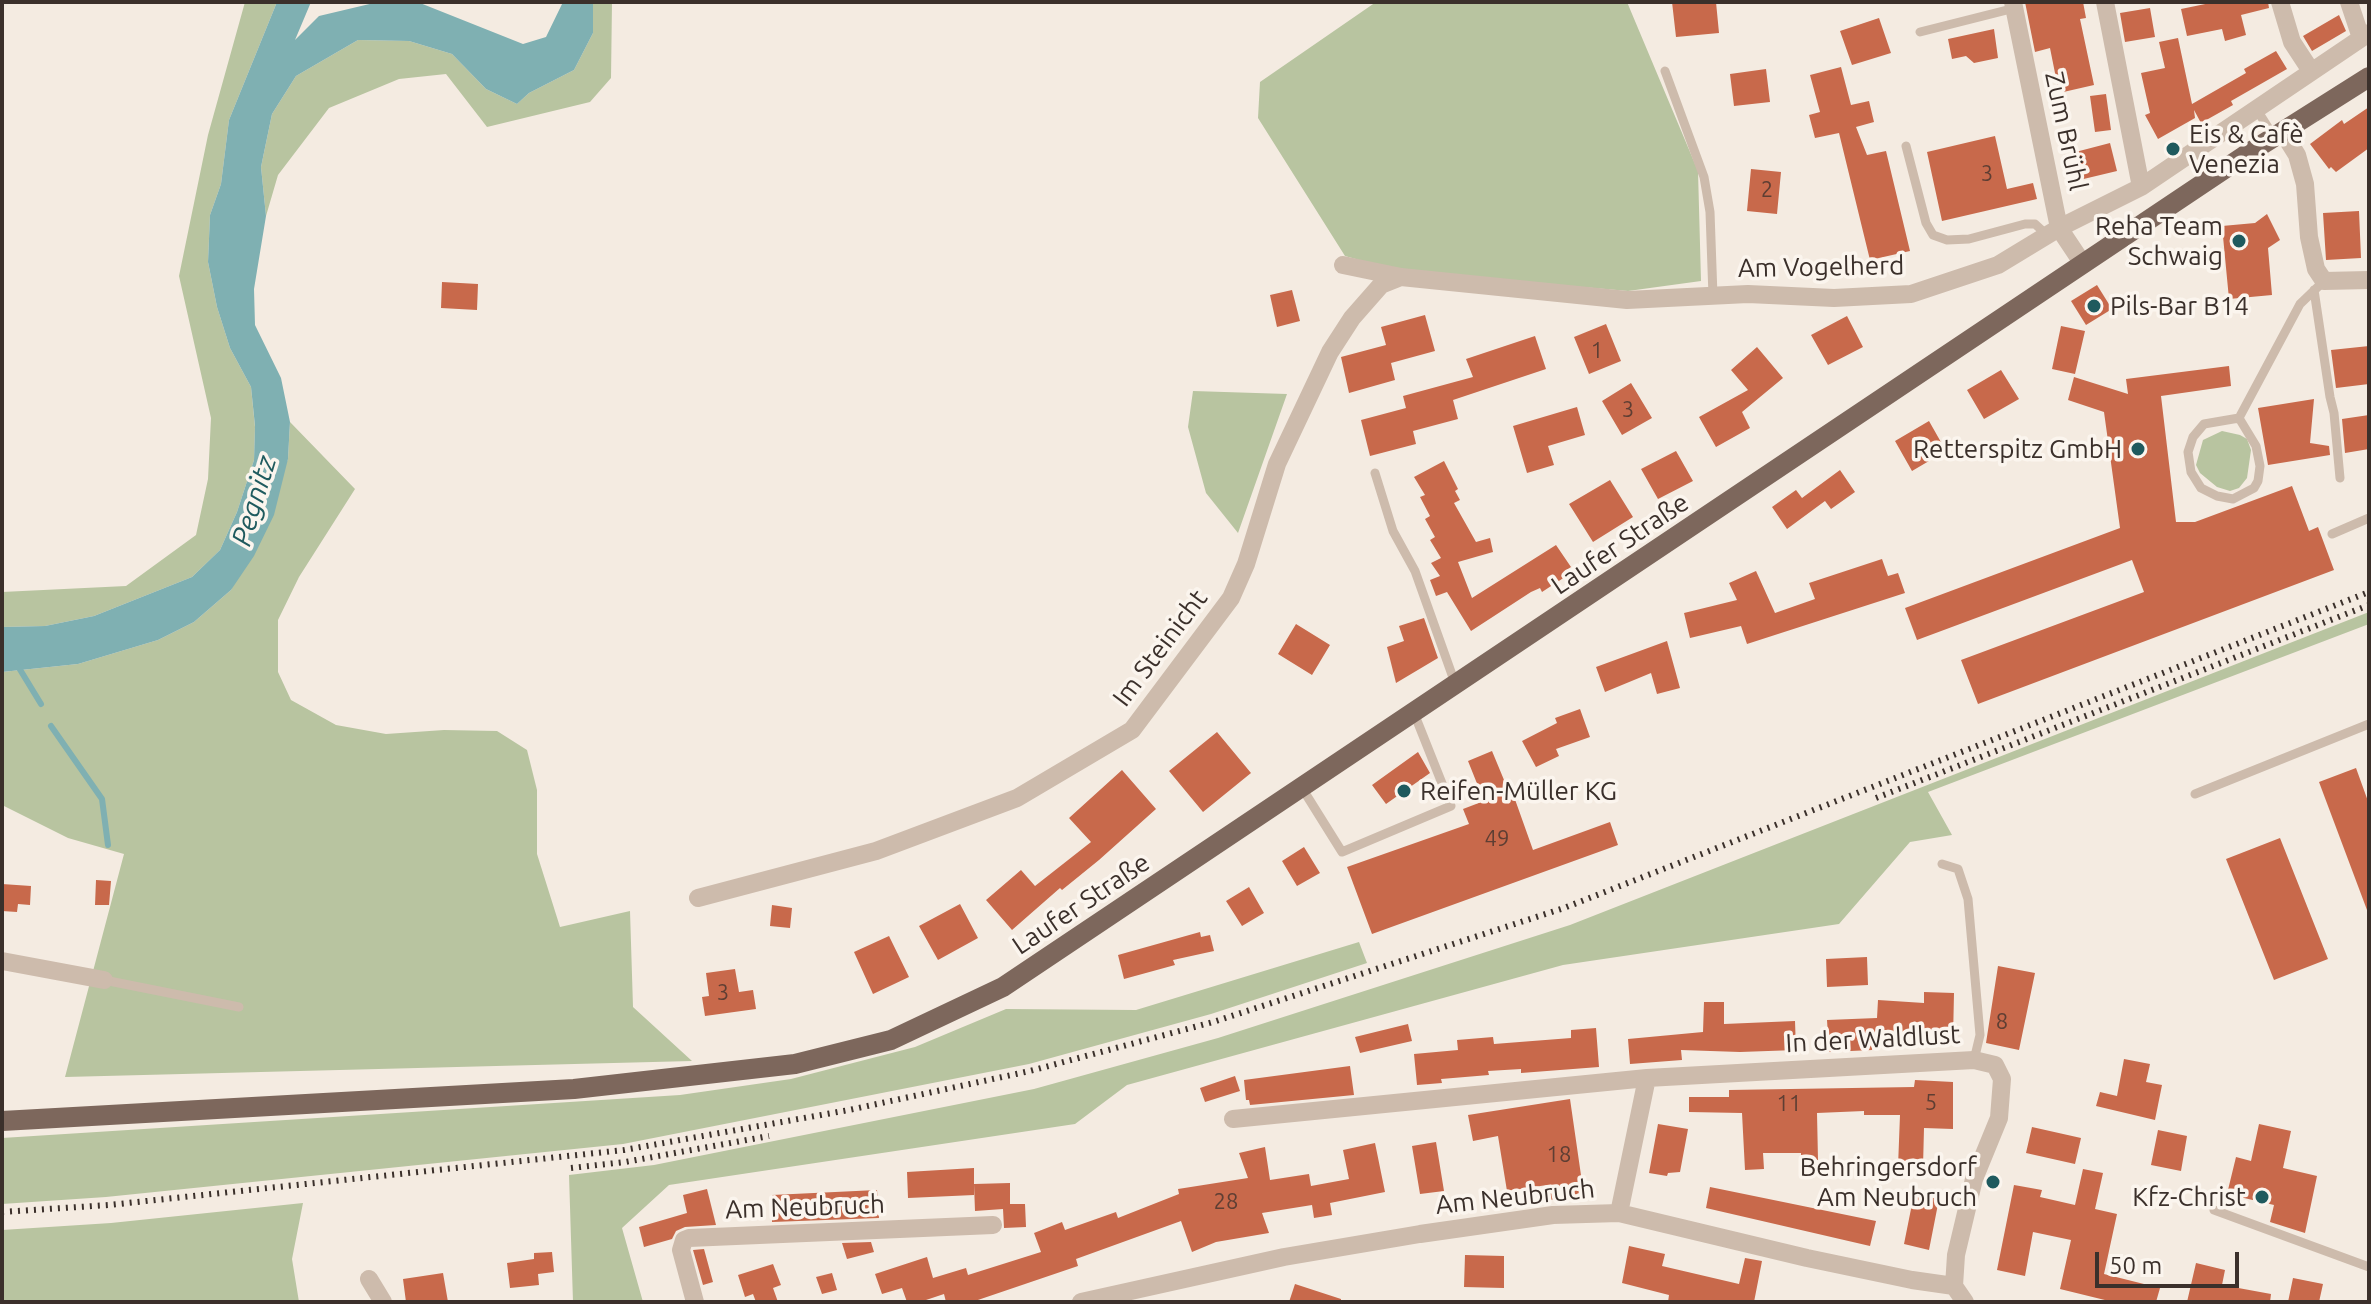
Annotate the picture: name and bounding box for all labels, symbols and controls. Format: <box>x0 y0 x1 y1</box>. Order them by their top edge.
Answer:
street label: Zum Brühl <box>2038 69 2094 193</box>
place label: Eis & Cafè Venezia <box>2189 118 2304 180</box>
marker: Eis & Cafè Venezia <box>2164 140 2182 158</box>
house number: 3 <box>1981 161 1993 187</box>
house number: 2 <box>1761 177 1773 203</box>
place label: Reha Team Schwaig <box>2095 210 2223 272</box>
marker: Reha Team Schwaig <box>2230 232 2248 250</box>
street label: Am Vogelherd <box>1738 250 1904 284</box>
place label: Pils-Bar B14 <box>2110 290 2249 322</box>
marker: Pils-Bar B14 <box>2085 297 2103 315</box>
house number: 1 <box>1591 338 1603 364</box>
house number: 3 <box>1622 397 1634 423</box>
place label: Retterspitz GmbH <box>1913 433 2122 465</box>
marker: Retterspitz GmbH <box>2129 440 2147 458</box>
water label: Pegnitz <box>224 452 284 550</box>
street label: Laufer Straße <box>1546 487 1694 601</box>
street label: Im Steinicht <box>1106 584 1214 712</box>
place label: Reifen-Müller KG <box>1420 775 1617 807</box>
marker: Reifen-Müller KG <box>1395 782 1413 800</box>
house number: 49 <box>1485 826 1509 852</box>
street label: Laufer Straße <box>1007 847 1155 961</box>
house number: 3 <box>717 980 729 1006</box>
house number: 8 <box>1996 1009 2008 1035</box>
street label: In der Waldlust <box>1785 1019 1961 1059</box>
house number: 5 <box>1925 1090 1937 1116</box>
house number: 11 <box>1777 1091 1801 1117</box>
house number: 18 <box>1547 1142 1571 1168</box>
place label: Behringersdorf Am Neubruch <box>1800 1151 1977 1212</box>
street label: Am Neubruch <box>1434 1173 1596 1221</box>
marker: Behringersdorf Am Neubruch <box>1984 1173 2002 1191</box>
place label: Kfz-Christ <box>2132 1181 2246 1213</box>
marker: Kfz-Christ <box>2253 1188 2271 1206</box>
street label: Am Neubruch <box>725 1189 885 1225</box>
house number: 28 <box>1214 1189 1238 1215</box>
scale bar <box>2099 1236 2243 1286</box>
text: 50 m <box>2109 1252 2162 1279</box>

